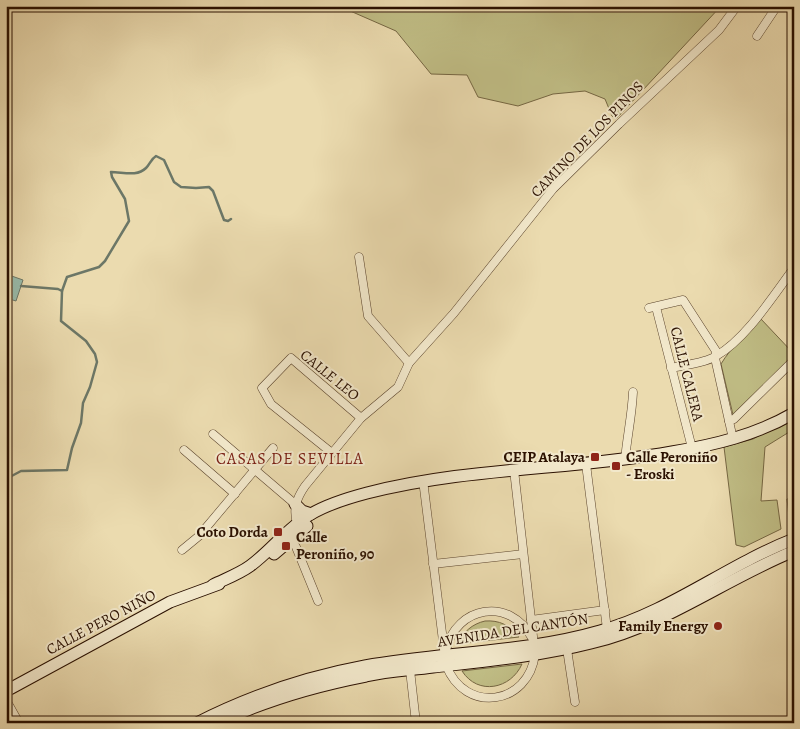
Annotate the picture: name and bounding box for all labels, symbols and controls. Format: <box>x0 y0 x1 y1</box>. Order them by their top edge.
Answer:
street label: CAMINO DE LOS PINOS <box>526 76 648 202</box>
street label: CALLE CALERA <box>666 325 708 424</box>
street label: CALLE LEO <box>296 345 364 405</box>
place label: CEIP Atalaya <box>504 447 586 467</box>
place label: Calle Peroniño - Eroski <box>626 447 718 484</box>
district label: CASAS DE SEVILLA <box>216 448 364 470</box>
marker: CEIP Atalaya <box>589 451 601 463</box>
marker: Calle Peroniño - Eroski <box>610 460 622 472</box>
place label: Coto Dorda <box>197 522 269 542</box>
marker: Coto Dorda <box>272 526 284 538</box>
place label: Calle Peroniño, 90 <box>296 527 375 564</box>
marker: Calle Peroniño, 90 <box>280 540 292 552</box>
street label: CALLE PERO NIÑO <box>43 585 159 659</box>
street label: AVENIDA DEL CANTÓN <box>435 608 590 652</box>
place label: Family Energy <box>618 616 709 636</box>
marker: Family Energy <box>712 620 724 632</box>

